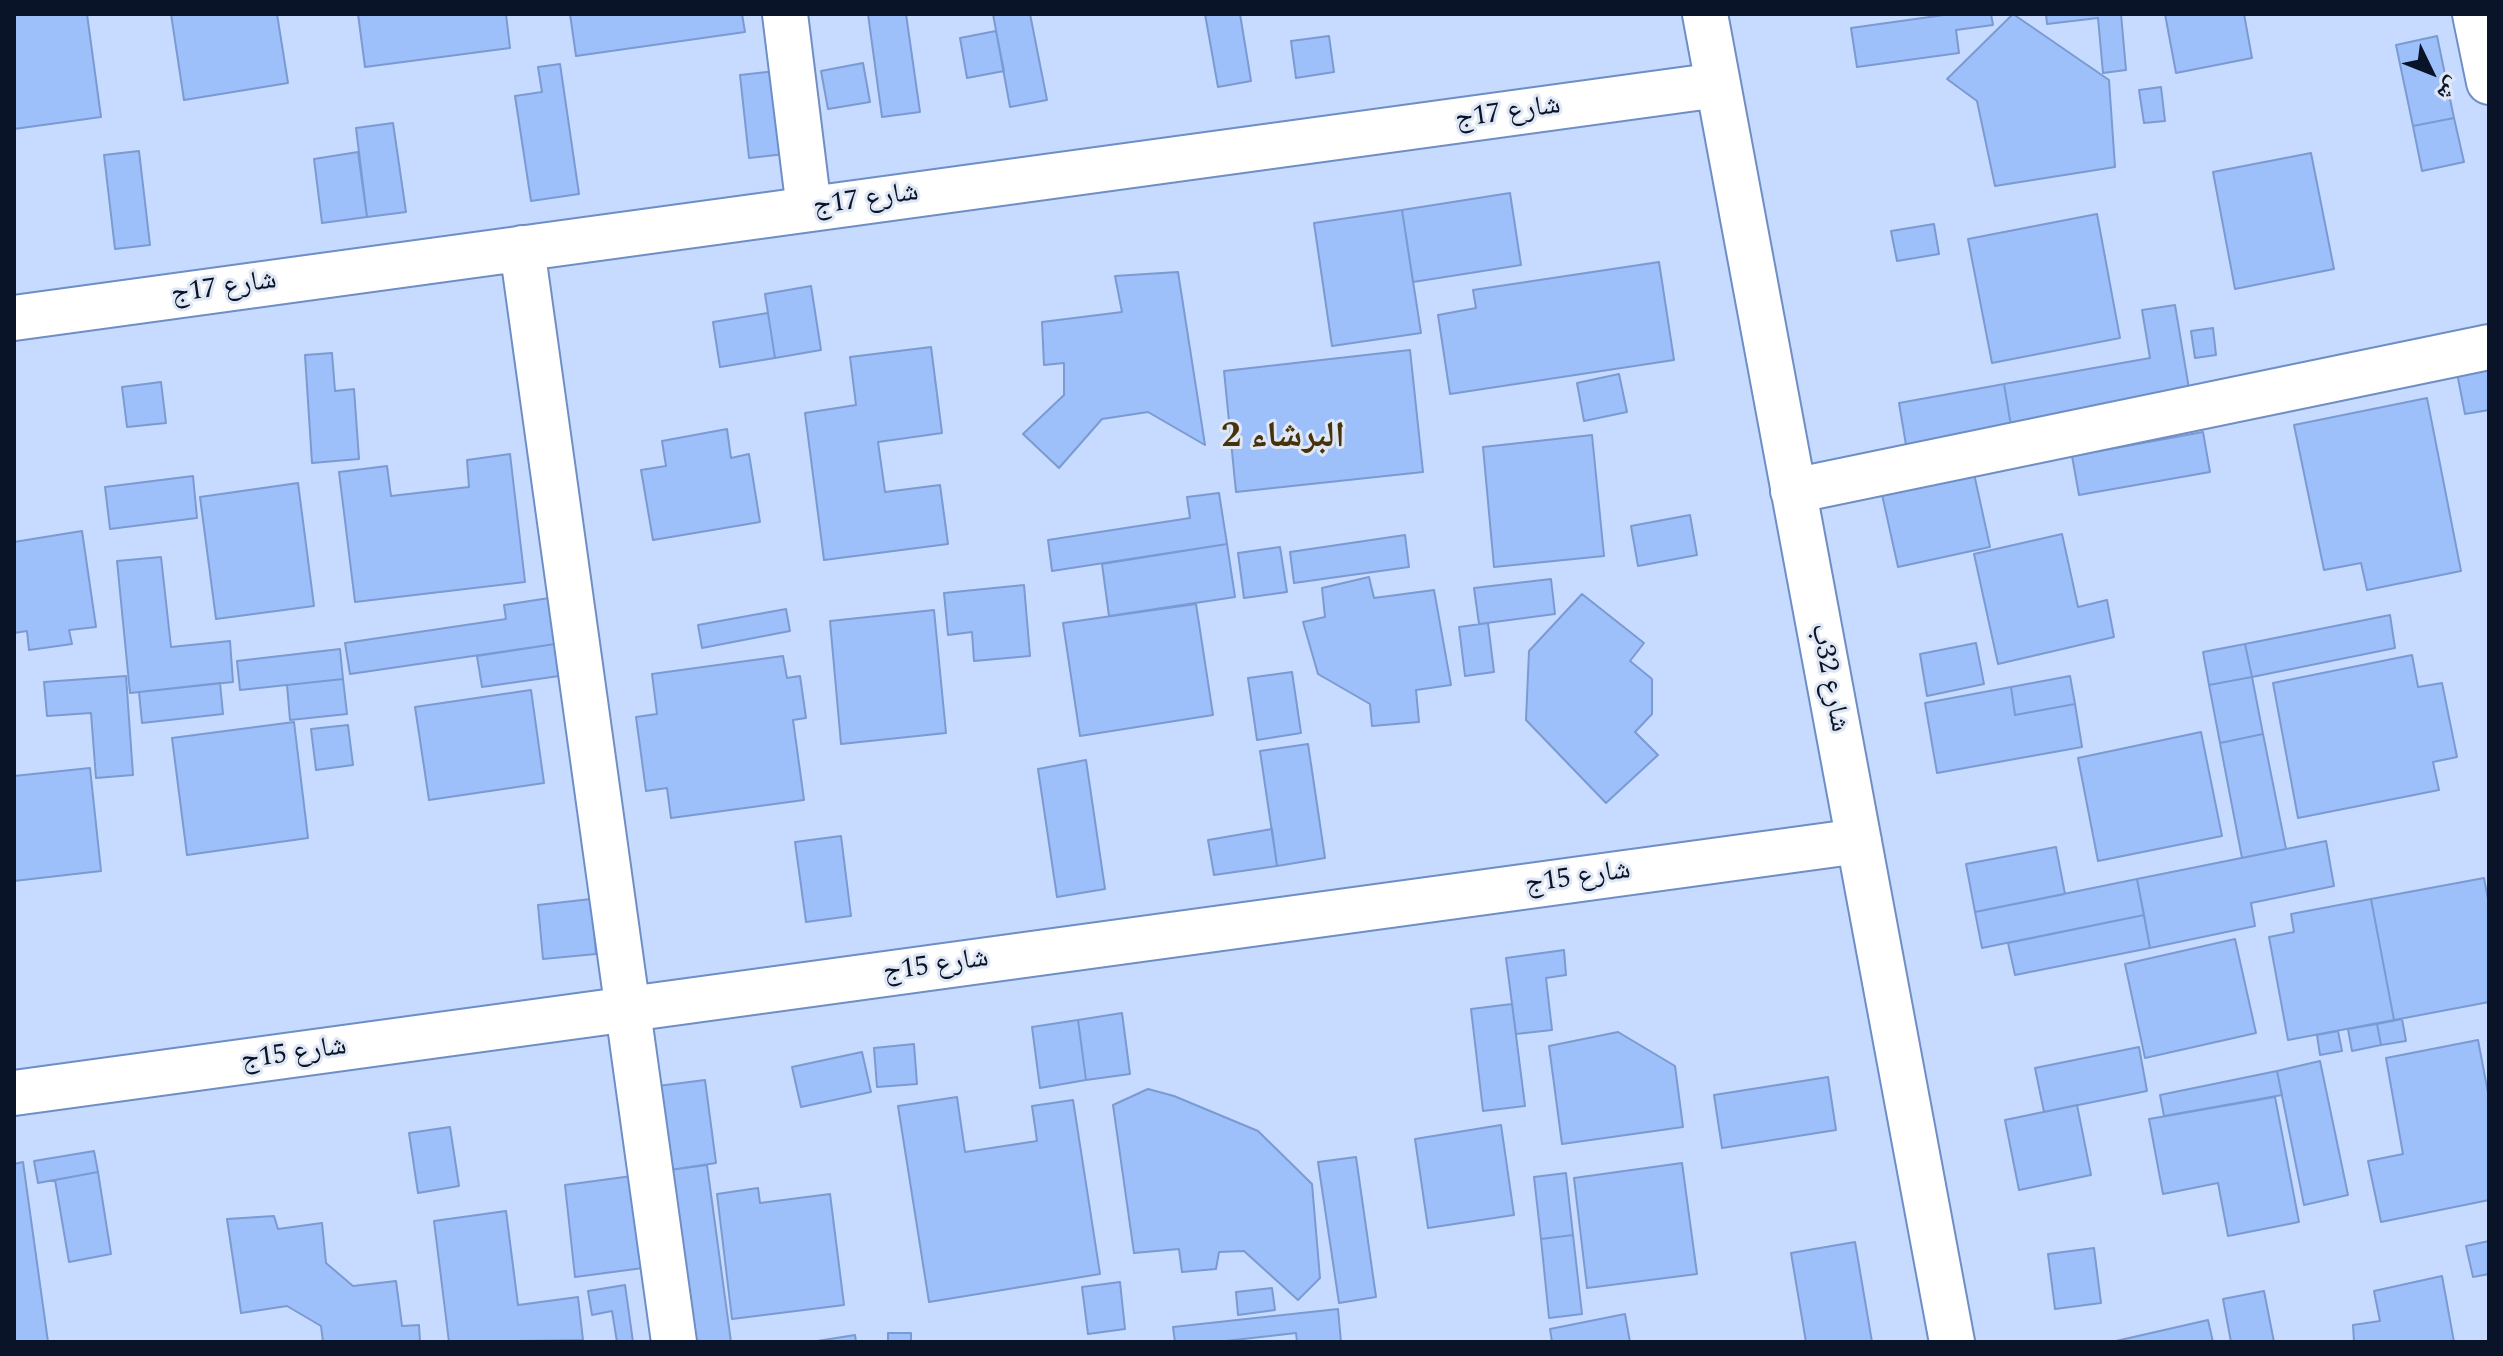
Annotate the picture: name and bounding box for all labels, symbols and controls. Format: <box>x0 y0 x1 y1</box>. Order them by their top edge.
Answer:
north arrow <box>2391 32 2471 112</box>
text: ش <box>2429 69 2469 108</box>
street label: شارع 17ج <box>1453 90 1563 138</box>
street label: شارع 17ج <box>811 177 921 225</box>
street label: شارع 17ج <box>169 265 279 313</box>
district label: البرشاء 2 <box>1221 417 1345 461</box>
street label: شارع 32ب <box>1801 621 1855 735</box>
street label: شارع 15ج <box>1523 855 1633 903</box>
street label: شارع 15ج <box>881 943 991 991</box>
street label: شارع 15ج <box>239 1031 349 1079</box>

